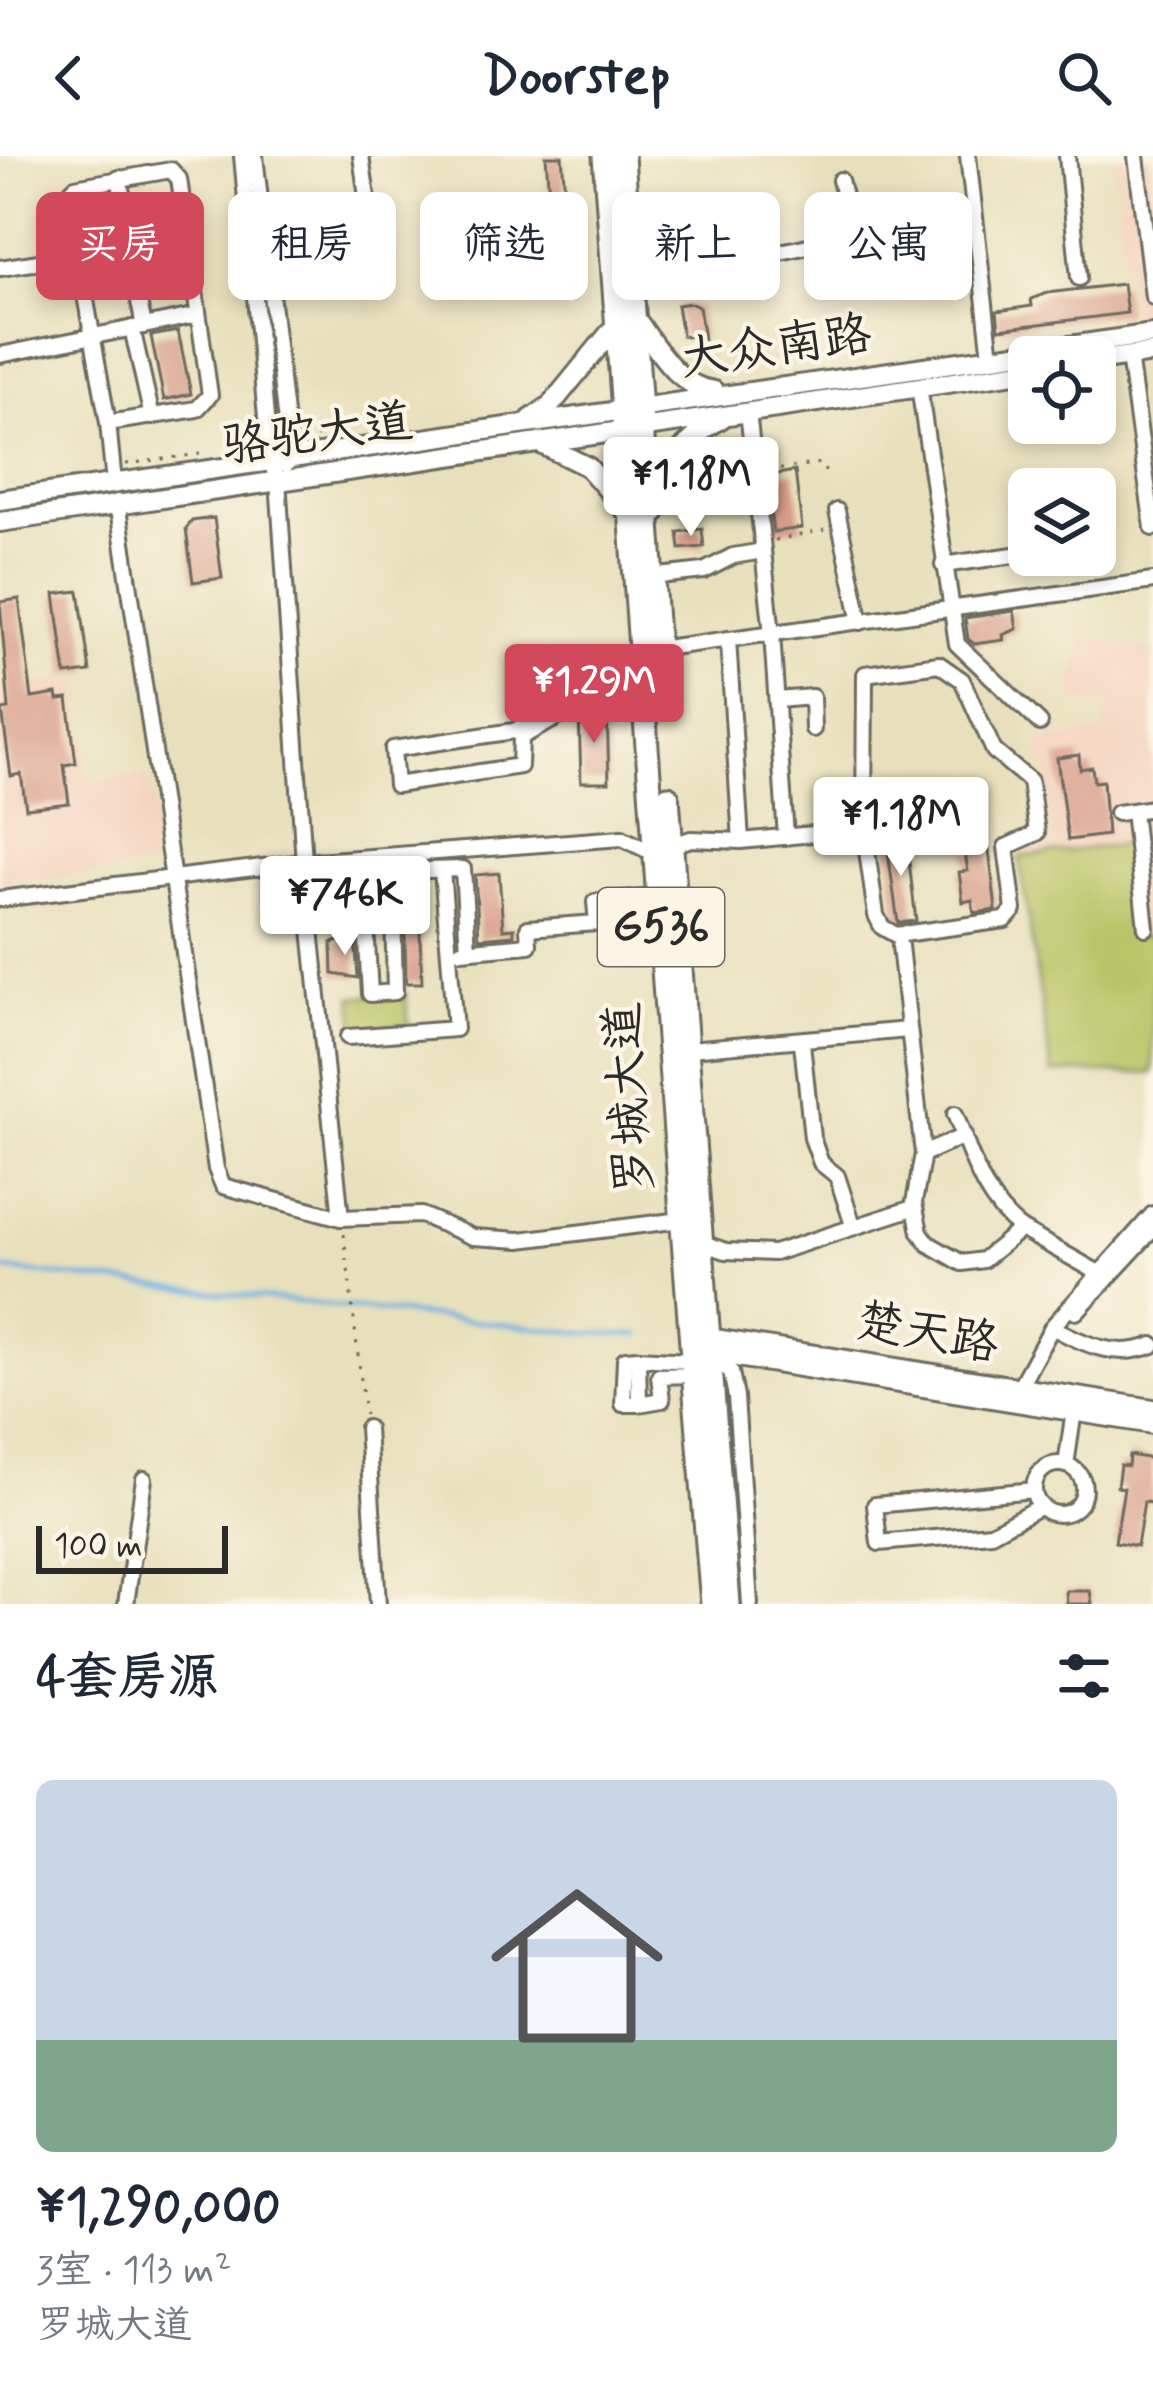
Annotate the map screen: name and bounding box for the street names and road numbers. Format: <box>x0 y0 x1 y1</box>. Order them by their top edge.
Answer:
street label: 大众南路 <box>677 303 875 393</box>
street label: 骆驼大道 <box>218 390 416 480</box>
road number: G536 <box>598 888 724 966</box>
street label: 罗城大道 <box>592 1000 668 1196</box>
street label: 楚天路 <box>851 1290 1003 1378</box>

